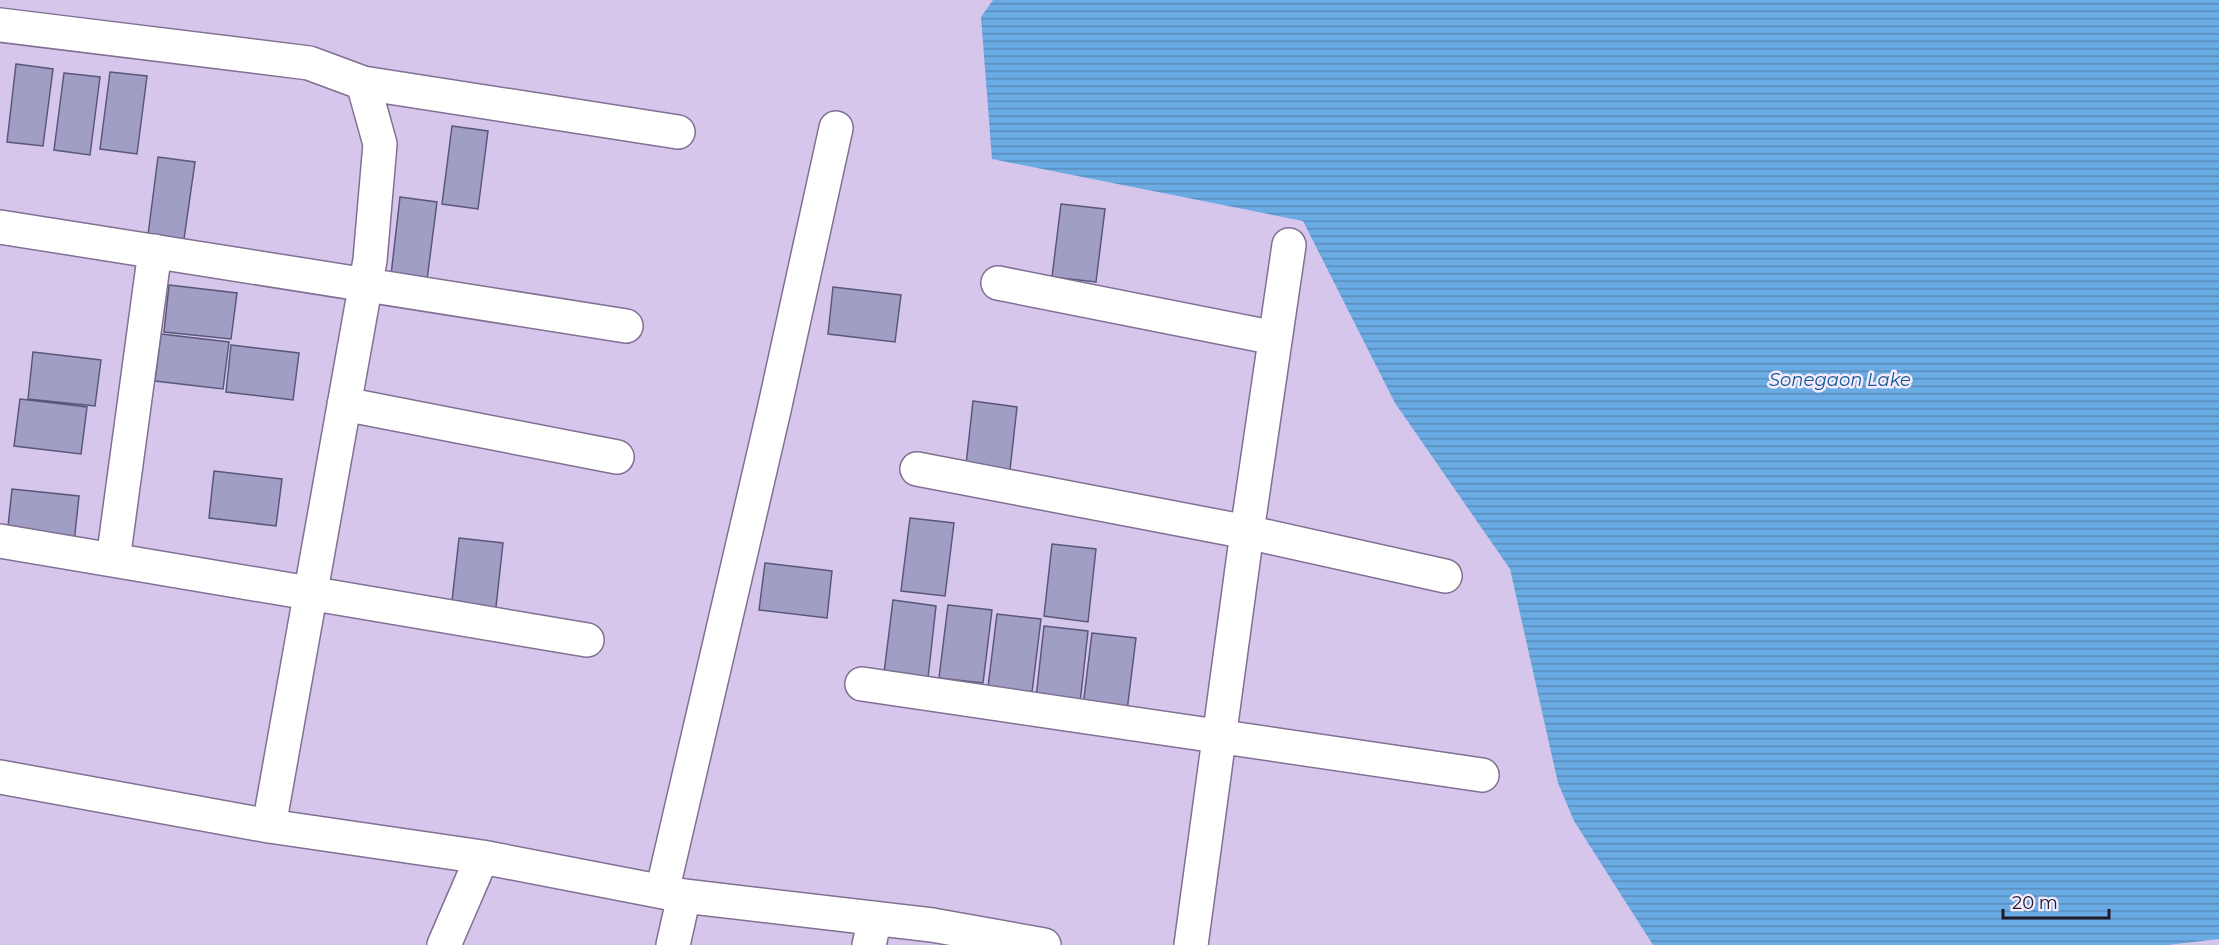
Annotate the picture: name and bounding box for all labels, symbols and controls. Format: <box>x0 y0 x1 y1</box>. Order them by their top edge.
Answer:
water label: Sonegaon Lake <box>1769 369 1911 391</box>
scale bar <box>2003 882 2110 920</box>
text: 20 m <box>2012 892 2058 914</box>

